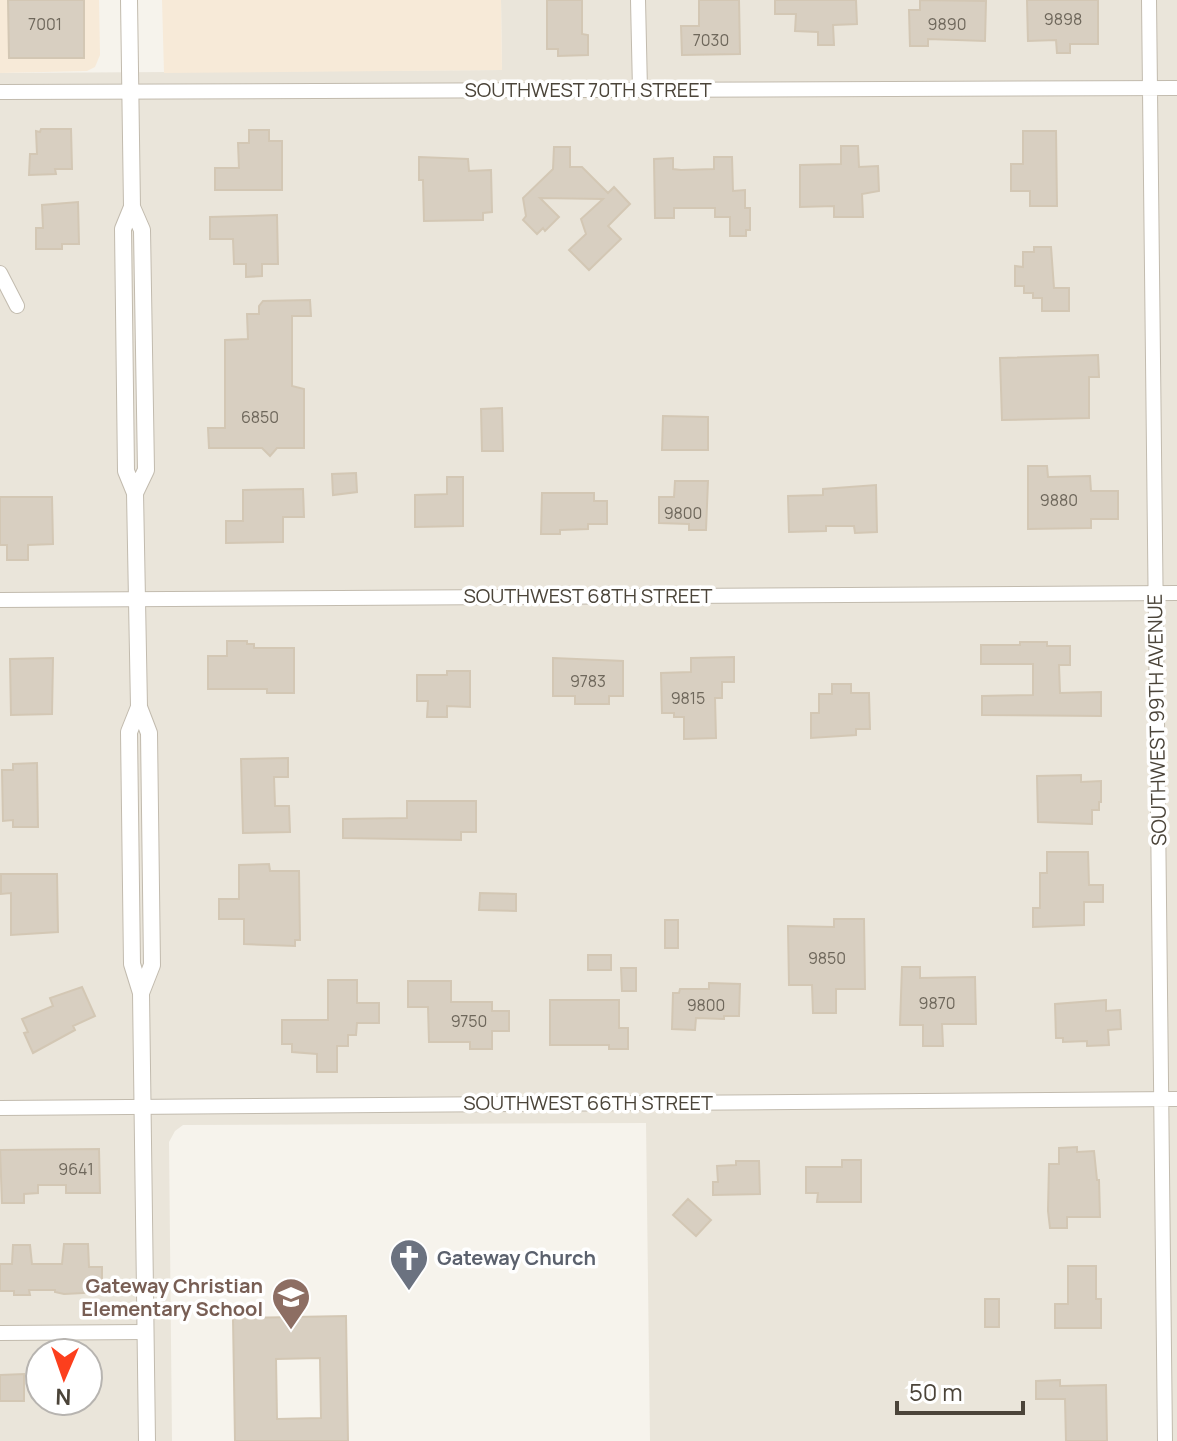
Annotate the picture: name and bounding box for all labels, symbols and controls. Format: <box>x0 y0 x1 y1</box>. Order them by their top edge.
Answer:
house number: 9898 <box>1044 8 1082 30</box>
house number: 7001 <box>28 13 62 35</box>
house number: 9890 <box>928 13 966 35</box>
house number: 7030 <box>693 29 729 51</box>
street label: SOUTHWEST 70TH STREET <box>464 76 712 103</box>
house number: 6850 <box>241 406 279 428</box>
house number: 9880 <box>1040 489 1078 511</box>
house number: 9800 <box>664 502 702 524</box>
street label: SOUTHWEST 68TH STREET <box>464 582 713 609</box>
street label: SOUTHWEST 99TH AVENUE <box>1141 594 1172 846</box>
house number: 9783 <box>570 670 606 692</box>
house number: 9815 <box>671 687 705 709</box>
house number: 9850 <box>808 947 846 969</box>
house number: 9870 <box>918 992 956 1014</box>
house number: 9800 <box>687 994 725 1016</box>
house number: 9750 <box>451 1010 487 1032</box>
street label: SOUTHWEST 66TH STREET <box>463 1089 713 1116</box>
house number: 9641 <box>58 1158 94 1180</box>
church icon: Gateway Church <box>388 1237 430 1292</box>
place label: Gateway Church <box>437 1244 596 1271</box>
place label: Gateway Christian Elementary School <box>81 1272 263 1322</box>
school or university icon: Gateway Christian Elementary School <box>270 1276 312 1331</box>
north arrow <box>24 1337 104 1417</box>
scale bar <box>897 1365 1023 1415</box>
text: 50 m <box>909 1375 963 1408</box>
text: N <box>55 1382 72 1412</box>

